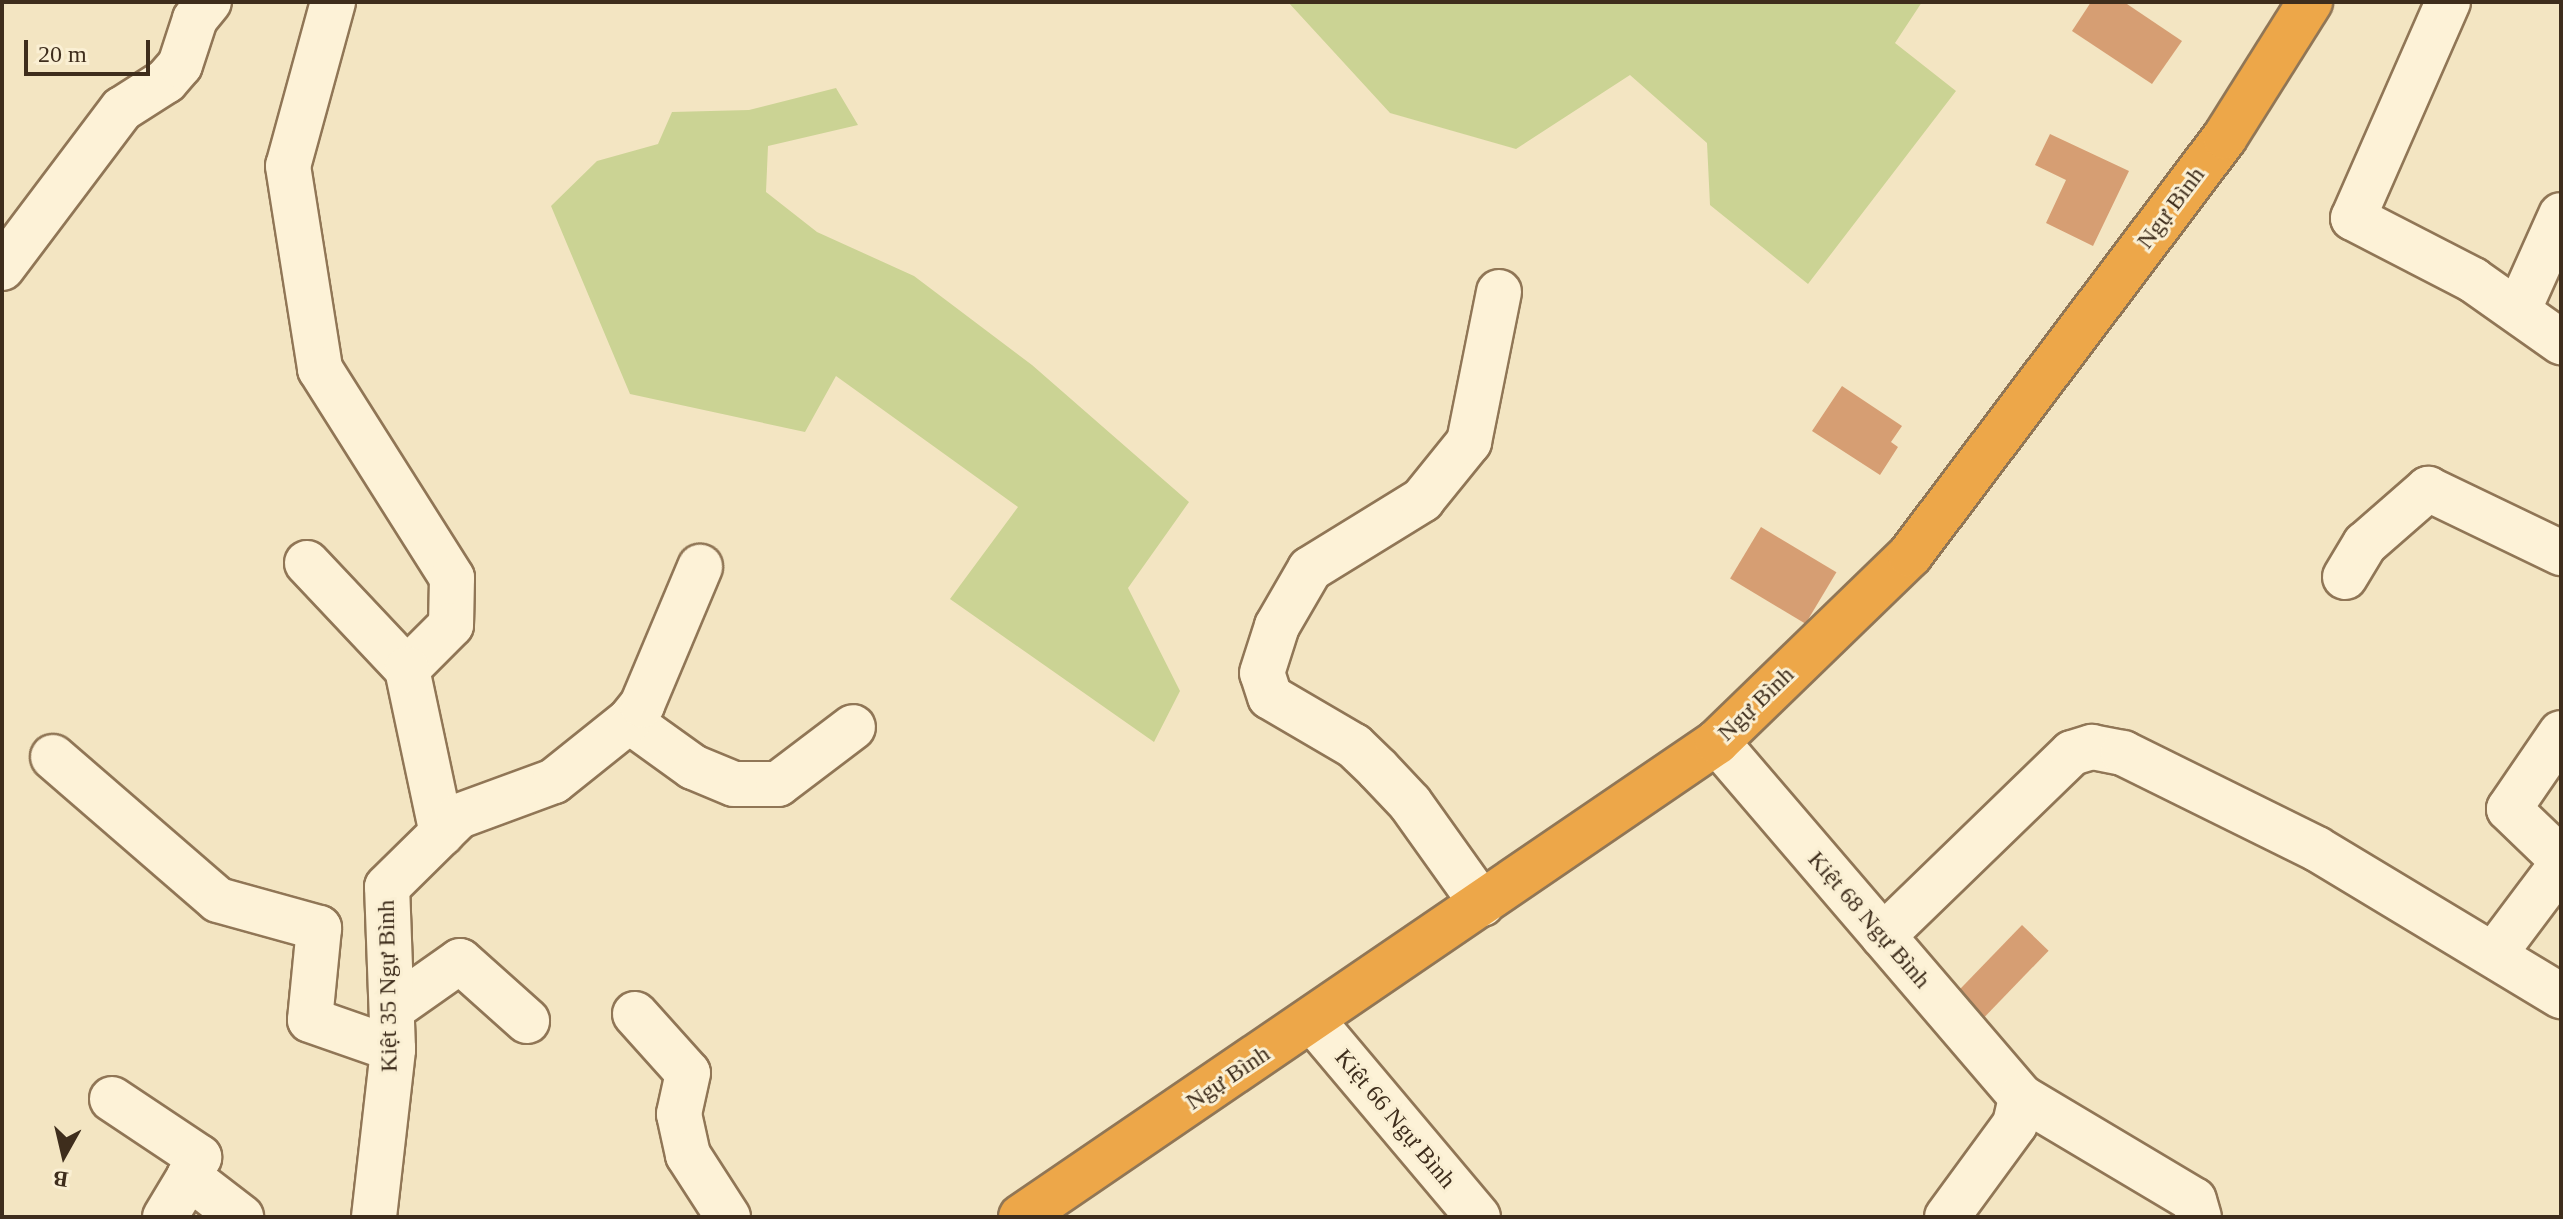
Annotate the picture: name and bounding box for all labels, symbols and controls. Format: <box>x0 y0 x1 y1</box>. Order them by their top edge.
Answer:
scale bar <box>28 24 154 74</box>
text: 20 m <box>38 41 87 67</box>
street label: Ngự Bình <box>2131 161 2211 255</box>
street label: Ngự Bình <box>1712 661 1800 747</box>
street label: Kiệt 68 Ngự Bình <box>1802 846 1936 994</box>
street label: Kiệt 35 Ngự Bình <box>372 900 404 1072</box>
street label: Ngự Bình <box>1181 1039 1275 1117</box>
street label: Kiệt 66 Ngự Bình <box>1329 1044 1461 1194</box>
north arrow <box>24 1115 104 1195</box>
text: B <box>52 1166 70 1193</box>

